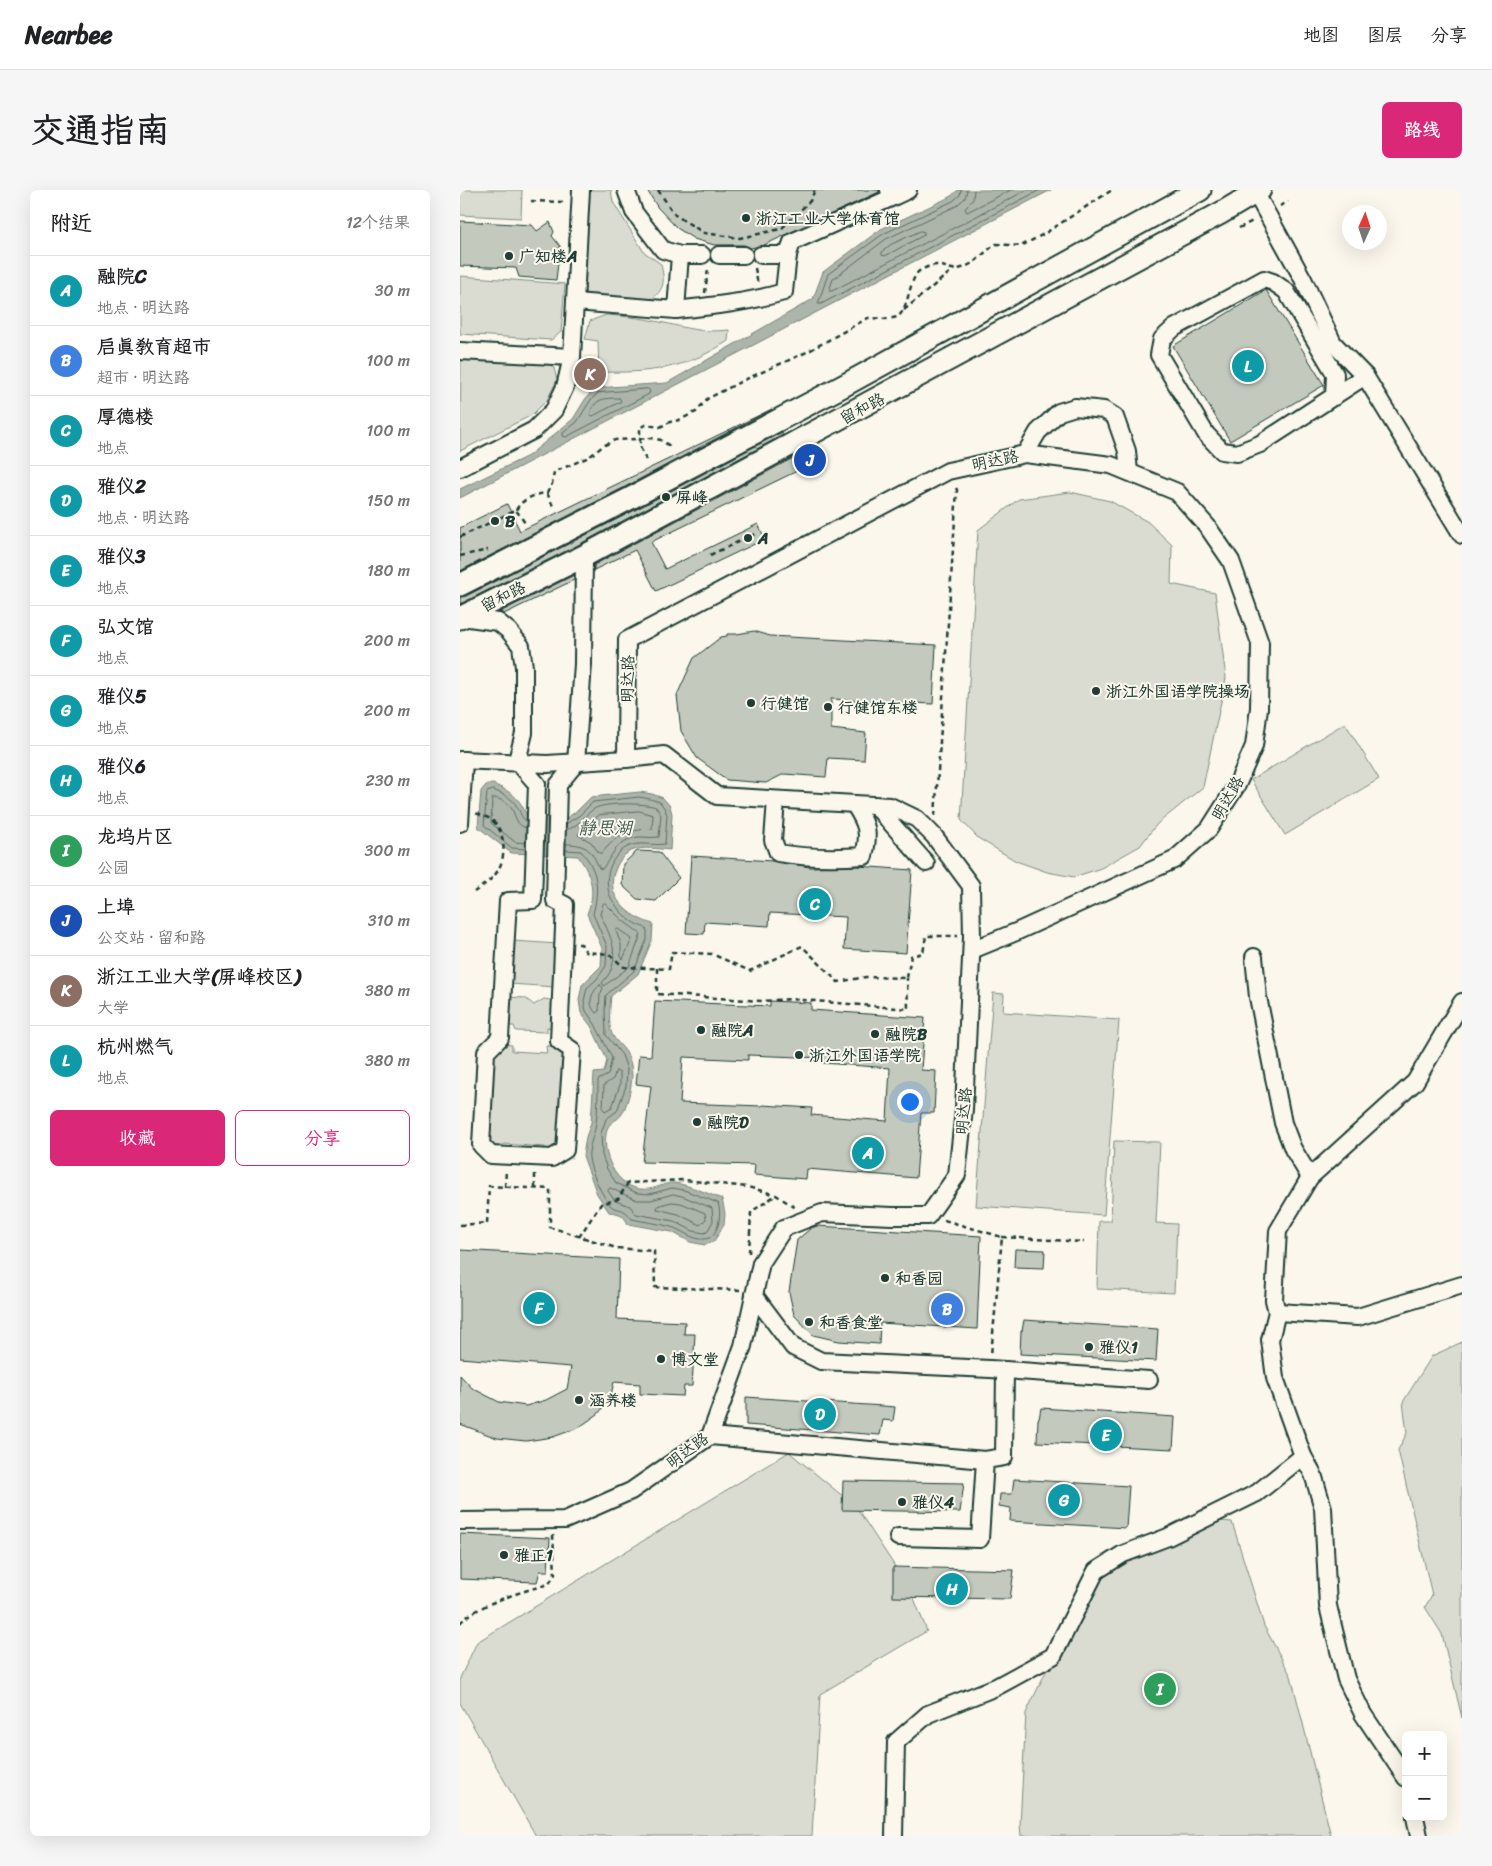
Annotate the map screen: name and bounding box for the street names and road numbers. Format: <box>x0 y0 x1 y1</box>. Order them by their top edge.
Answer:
street label: 留和路 <box>834 384 890 433</box>
street label: 明达路 <box>969 441 1022 480</box>
street label: 留和路 <box>475 573 531 620</box>
street label: 明达路 <box>613 655 642 703</box>
street label: 明达路 <box>1203 770 1252 826</box>
street label: 明达路 <box>947 1086 980 1136</box>
street label: 明达路 <box>659 1424 715 1476</box>

